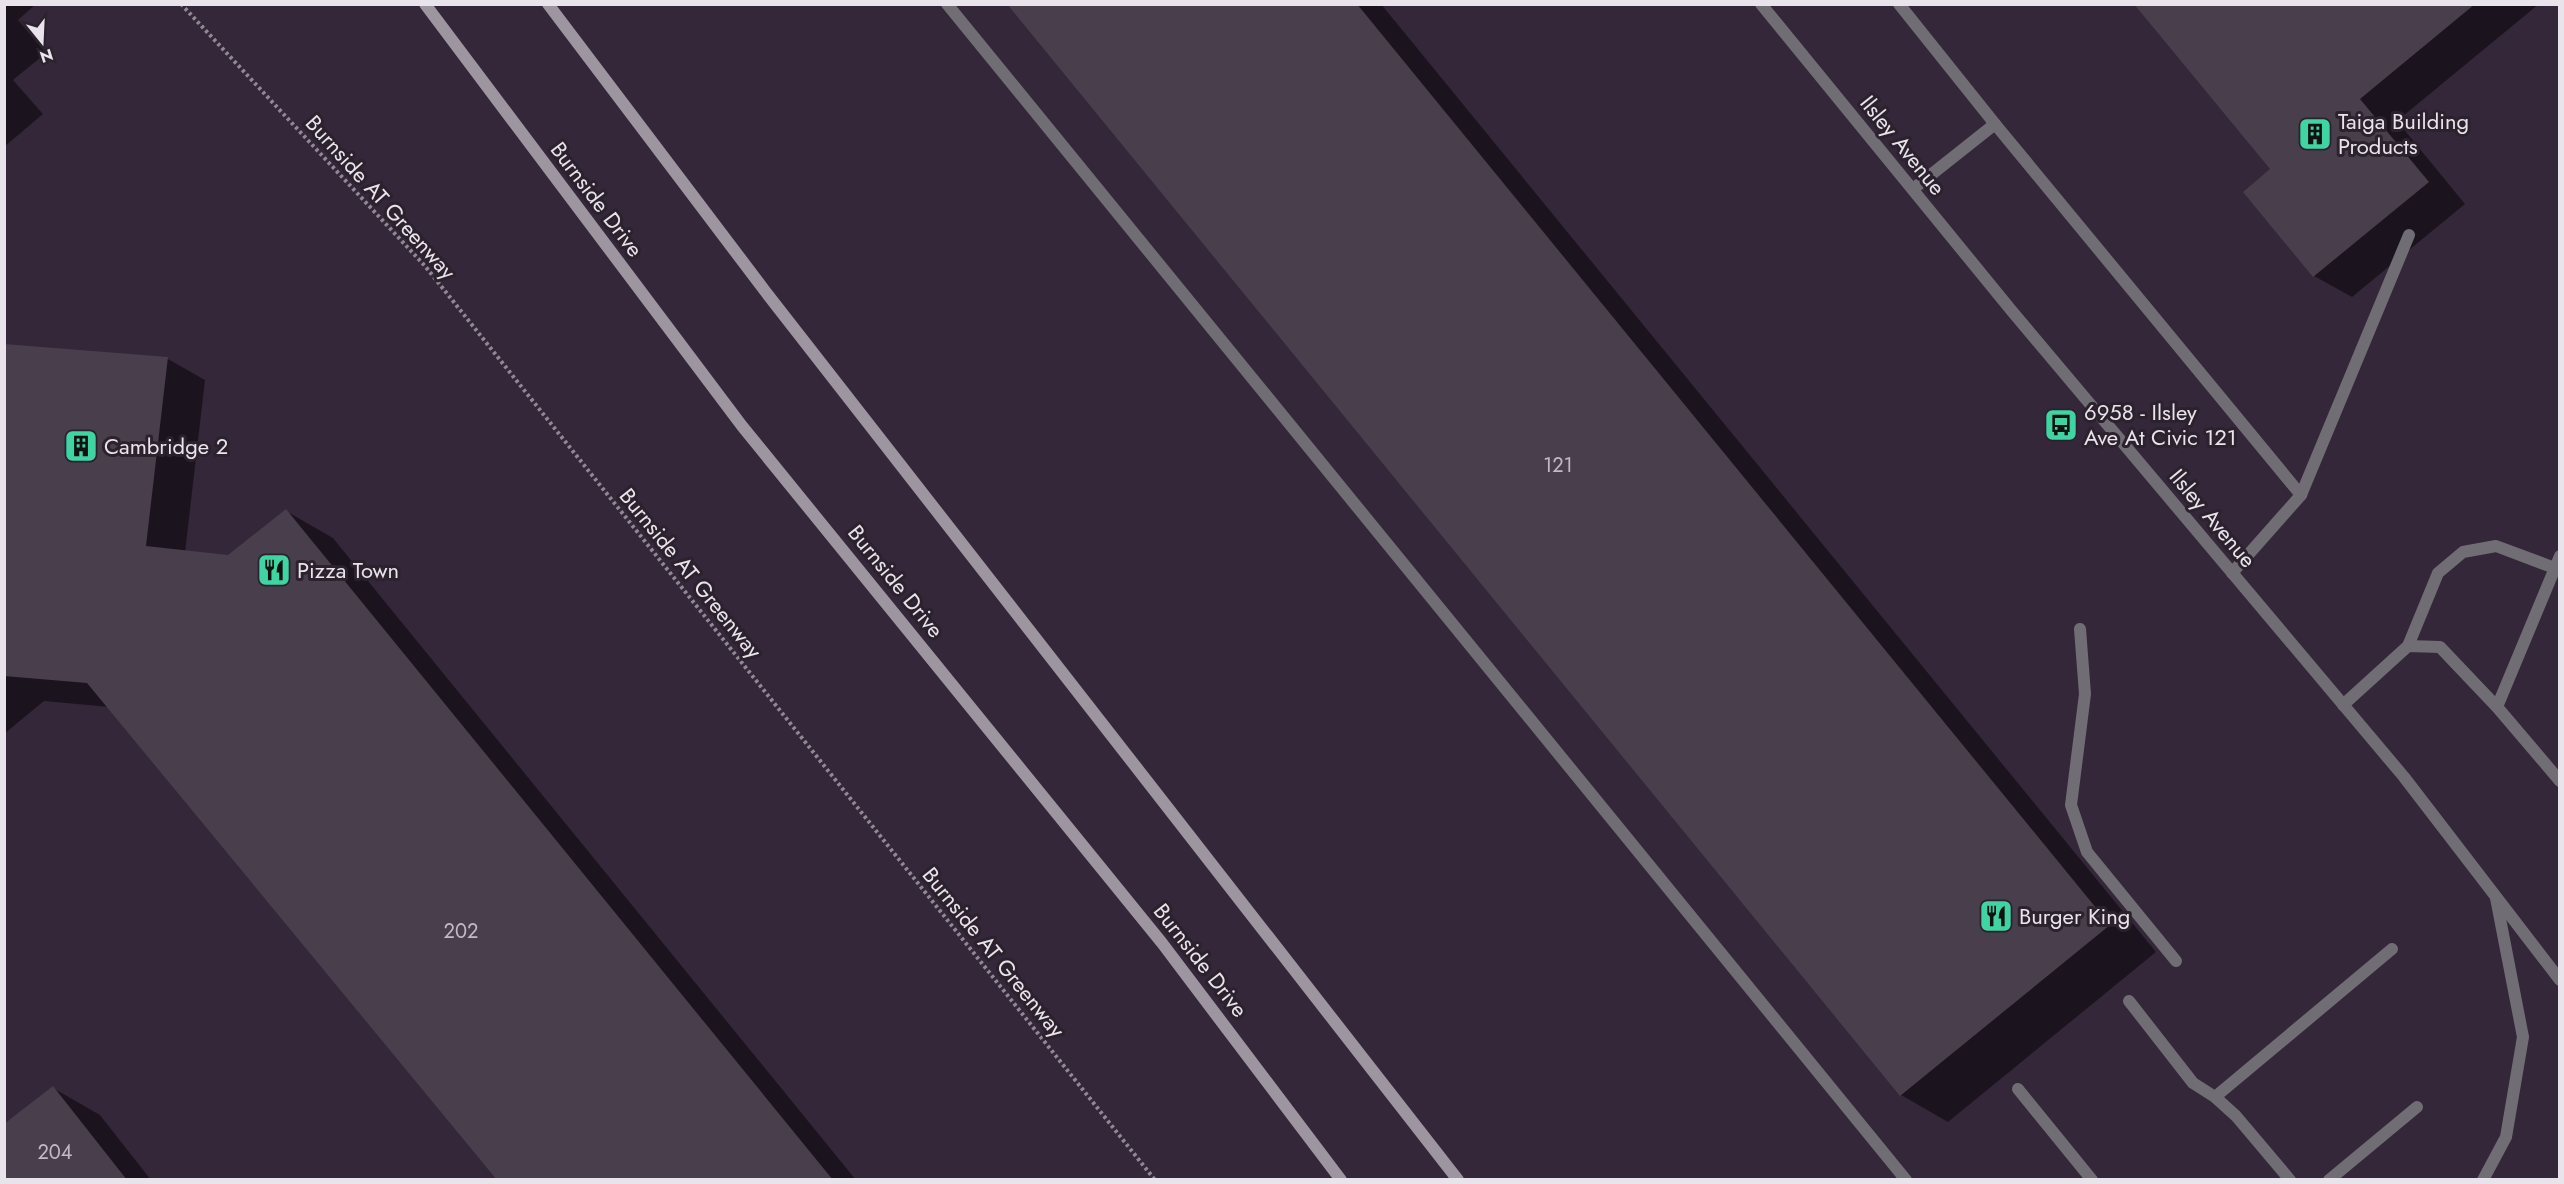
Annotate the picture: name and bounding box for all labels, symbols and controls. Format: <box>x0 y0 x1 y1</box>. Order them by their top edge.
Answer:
north arrow <box>12 12 72 72</box>
text: N <box>37 43 56 69</box>
street label: Ilsley Avenue <box>1853 88 1953 202</box>
place label: Taiga Building Products <box>2338 105 2469 162</box>
street label: Burnside AT Greenway <box>298 108 464 286</box>
building icon: Taiga Building Products <box>2297 116 2333 152</box>
street label: Burnside Drive <box>543 135 651 263</box>
place label: 6958 - Ilsley Ave At Civic 121 <box>2084 396 2237 453</box>
bus stop icon: 6958 - Ilsley Ave At Civic 121 <box>2043 407 2079 443</box>
building icon: Cambridge 2 <box>63 428 99 464</box>
place label: Cambridge 2 <box>104 430 228 462</box>
house number: 121 <box>1543 451 1573 480</box>
street label: Ilsley Avenue <box>2162 462 2264 574</box>
street label: Burnside AT Greenway <box>612 481 770 665</box>
street label: Burnside Drive <box>840 518 952 644</box>
restaurant icon: Pizza Town <box>256 552 292 588</box>
place label: Pizza Town <box>297 554 399 586</box>
street label: Burnside AT Greenway <box>915 860 1073 1044</box>
street label: Burnside Drive <box>1146 896 1256 1024</box>
restaurant icon: Burger King <box>1978 898 2014 934</box>
place label: Burger King <box>2019 900 2130 932</box>
house number: 202 <box>444 917 478 946</box>
house number: 204 <box>37 1138 73 1167</box>

